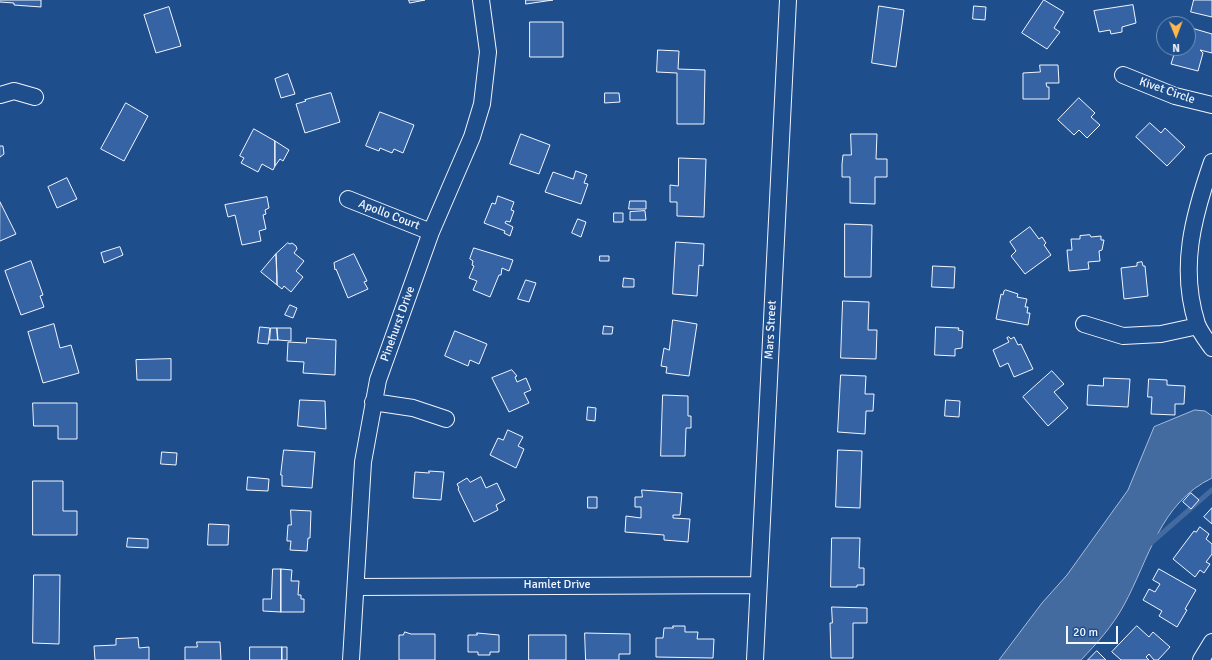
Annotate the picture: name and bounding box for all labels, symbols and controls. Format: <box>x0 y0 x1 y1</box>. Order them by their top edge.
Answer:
north arrow <box>1156 16 1196 56</box>
text: N <box>1172 41 1180 54</box>
street label: Kivet Circle <box>1137 75 1197 107</box>
street label: Apollo Court <box>356 197 422 233</box>
street label: Pinehurst Drive <box>378 284 418 364</box>
street label: Mars Street <box>762 300 780 360</box>
street label: Hamlet Drive <box>524 578 590 592</box>
scale bar <box>1068 618 1120 644</box>
text: 20 m <box>1073 625 1098 640</box>

